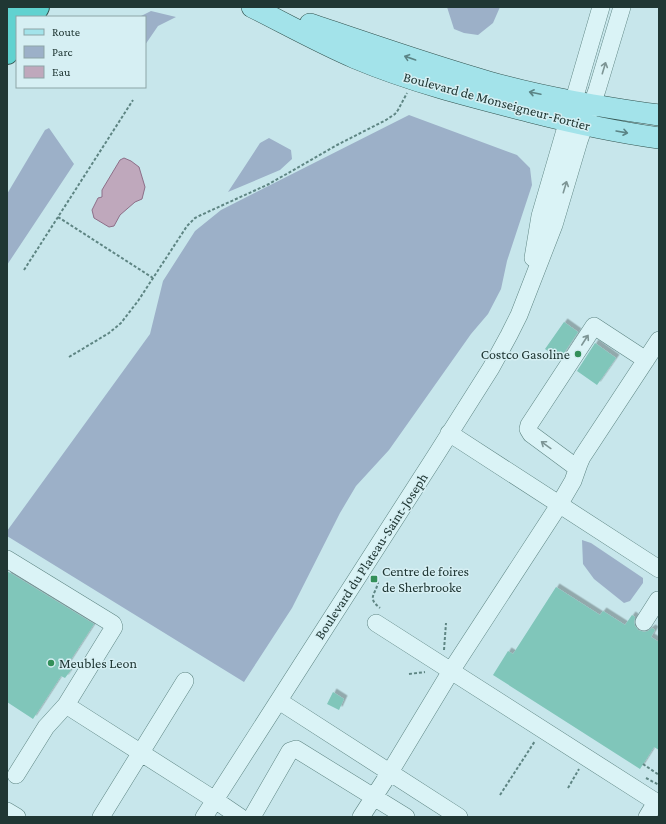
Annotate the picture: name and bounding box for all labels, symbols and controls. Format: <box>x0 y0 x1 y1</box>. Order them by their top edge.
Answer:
legend <box>16 16 146 88</box>
text: Route <box>52 25 80 39</box>
text: Parc <box>52 45 72 59</box>
one-way arrow <box>403 54 416 61</box>
one-way arrow <box>601 62 608 75</box>
text: Eau <box>52 65 71 79</box>
street label: Boulevard de Monseigneur-Fortier <box>402 68 592 134</box>
one-way arrow <box>529 89 542 97</box>
one-way arrow <box>615 129 628 137</box>
one-way arrow <box>562 181 569 194</box>
one-way arrow <box>581 335 589 346</box>
place label: Costco Gasoline <box>481 346 570 362</box>
marker: Costco Gasoline <box>573 349 583 359</box>
one-way arrow <box>541 441 552 449</box>
street label: Boulevard du Plateau-Saint-Joseph <box>311 469 431 642</box>
place label: Centre de foires de Sherbrooke <box>382 563 469 595</box>
marker: Centre de foires de Sherbrooke <box>369 574 379 584</box>
place label: Meubles Leon <box>59 655 137 671</box>
marker: Meubles Leon <box>46 658 56 668</box>

